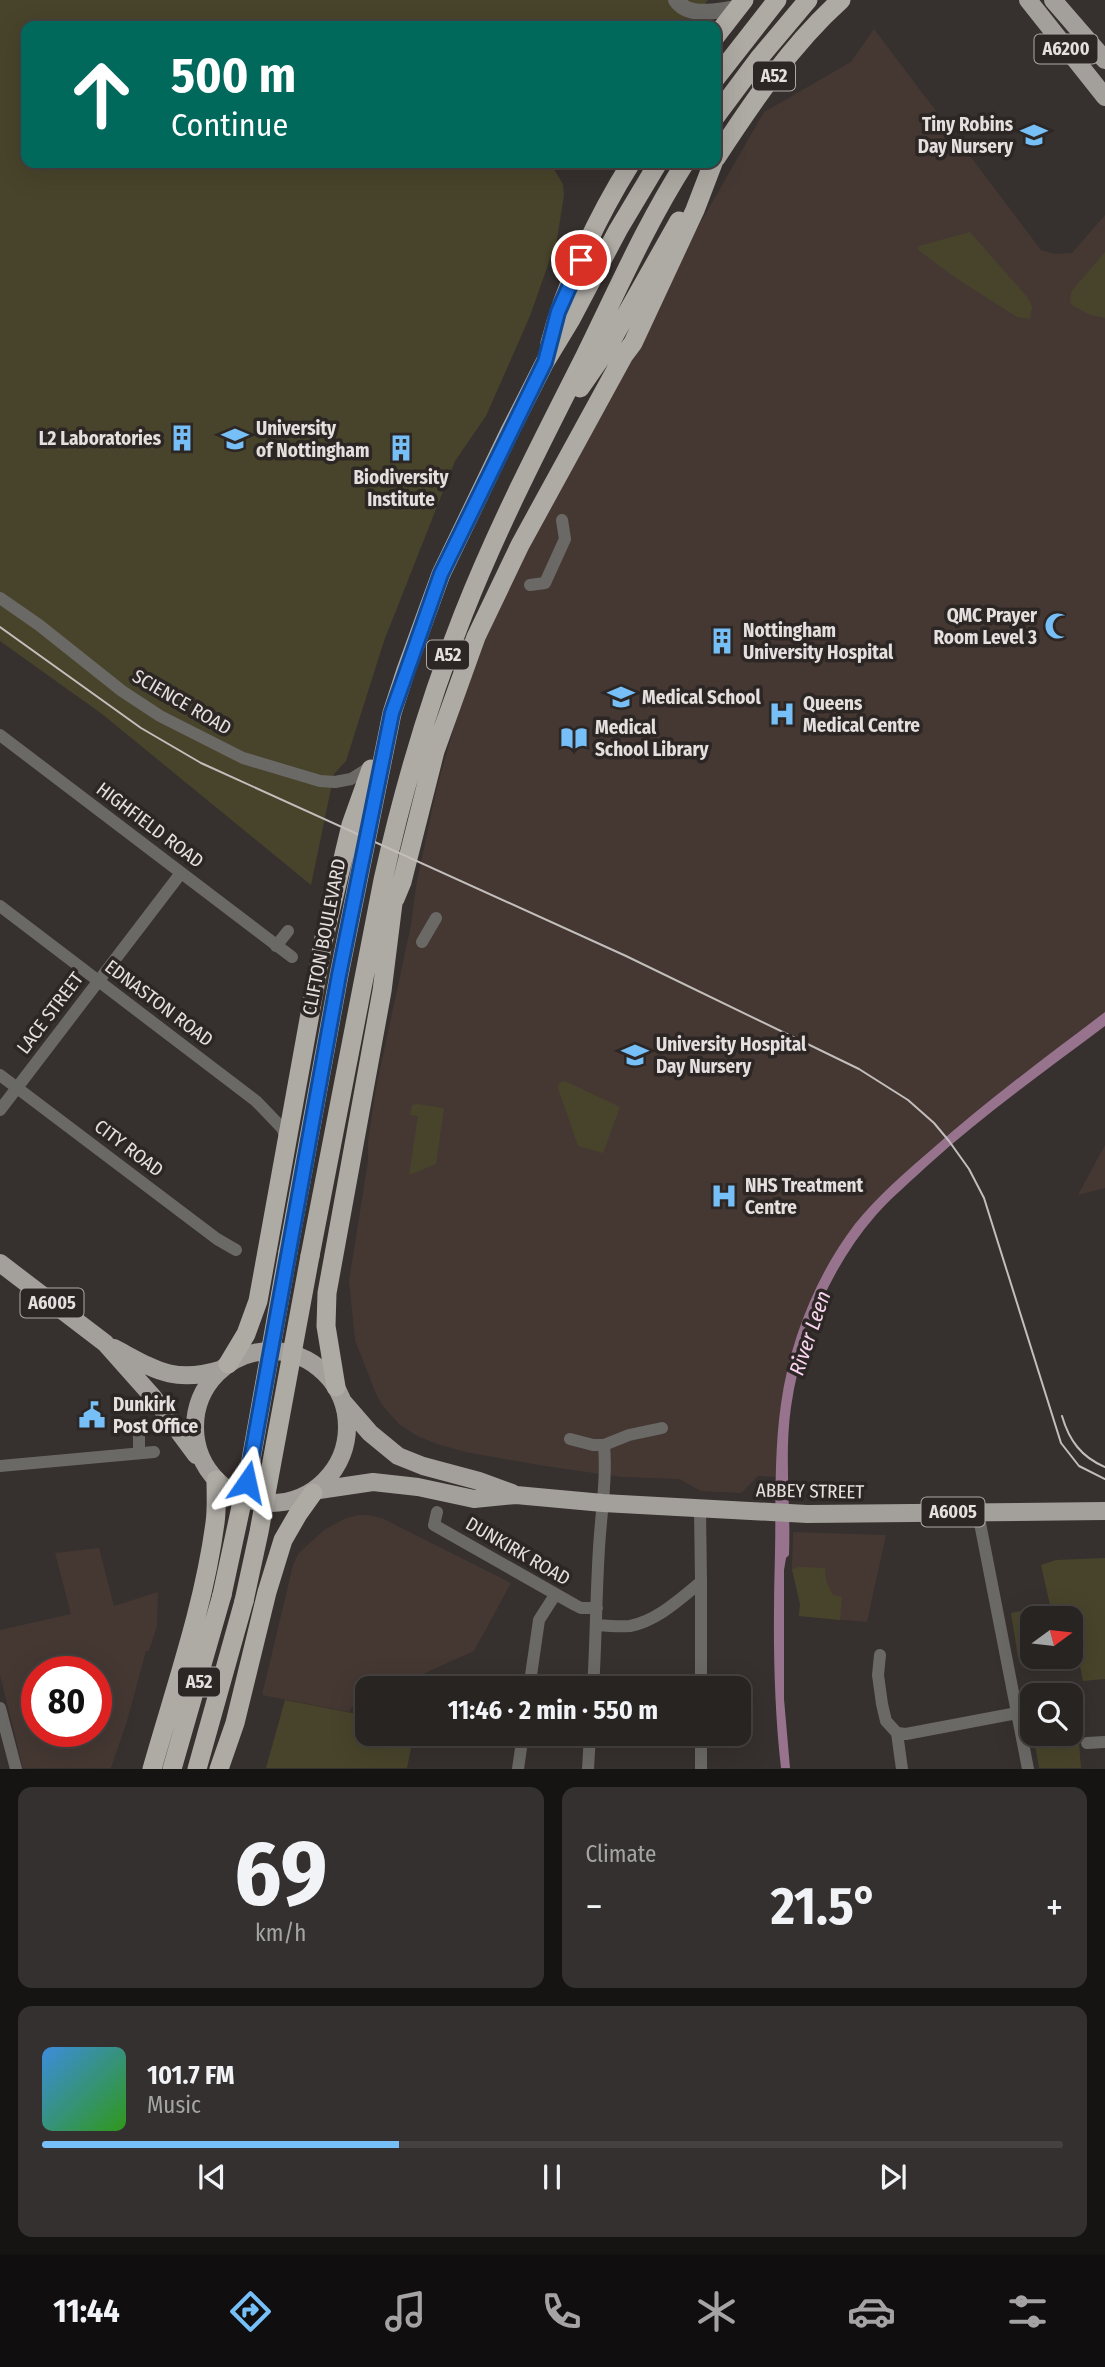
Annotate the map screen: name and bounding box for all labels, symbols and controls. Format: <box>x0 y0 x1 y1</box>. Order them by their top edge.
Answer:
road number: A6200 <box>1034 34 1098 64</box>
text: 500 m <box>171 46 296 105</box>
icon: ahead <box>56 49 147 140</box>
road number: A52 <box>753 62 795 90</box>
text: Continue <box>171 106 288 144</box>
place label: Tiny Robins Day Nursery <box>918 113 1014 158</box>
school or university icon: Tiny Robins Day Nursery <box>1019 120 1049 150</box>
pin <box>551 230 611 290</box>
icon: arrive <box>562 241 600 279</box>
place label: University of Nottingham <box>256 417 369 462</box>
building icon: L2 Laboratories <box>167 423 197 453</box>
school or university icon: University of Nottingham <box>220 424 250 454</box>
place label: L2 Laboratories <box>39 427 162 450</box>
building icon: Biodiversity Institute <box>386 433 416 463</box>
place label: Biodiversity Institute <box>353 466 449 511</box>
place label: QMC Prayer Room Level 3 <box>933 604 1038 649</box>
mosque icon: QMC Prayer Room Level 3 <box>1043 611 1073 641</box>
place label: Nottingham University Hospital <box>743 619 894 664</box>
building icon: Nottingham University Hospital <box>707 626 737 656</box>
road number: A52 <box>427 640 469 670</box>
street label: SCIENCE ROAD <box>128 664 236 740</box>
school or university icon: Medical School <box>606 682 636 712</box>
place label: Medical School <box>642 686 761 709</box>
place label: Queens Medical Centre <box>803 692 920 737</box>
hospital icon: Queens Medical Centre <box>767 699 797 729</box>
place label: Medical School Library <box>595 716 709 761</box>
library icon: Medical School Library <box>559 723 589 753</box>
street label: HIGHFIELD ROAD <box>92 777 208 873</box>
street label: CLIFTON BOULEVARD <box>298 857 350 1017</box>
street label: EDNASTON ROAD <box>100 955 218 1051</box>
street label: LACE STREET <box>12 968 88 1058</box>
place label: University Hospital Day Nursery <box>656 1033 807 1078</box>
school or university icon: University Hospital Day Nursery <box>620 1040 650 1070</box>
street label: CITY ROAD <box>90 1115 168 1181</box>
place label: NHS Treatment Centre <box>745 1174 863 1219</box>
hospital icon: NHS Treatment Centre <box>709 1181 739 1211</box>
water label: River Leen <box>783 1287 837 1379</box>
road number: A6005 <box>20 1288 84 1318</box>
place label: Dunkirk Post Office <box>113 1393 198 1438</box>
public building icon: Dunkirk Post Office <box>77 1400 107 1430</box>
position arrow <box>210 1445 284 1519</box>
street label: ABBEY STREET <box>756 1479 865 1503</box>
road number: A6005 <box>922 1498 984 1526</box>
street label: DUNKIRK ROAD <box>462 1512 574 1590</box>
north arrow <box>1020 1606 1083 1670</box>
map controls <box>1020 1606 1083 1746</box>
speed limit sign: 80 <box>21 1656 112 1747</box>
road number: A52 <box>178 1667 220 1696</box>
button: search <box>1020 1683 1083 1746</box>
text: 11:46 · 2 min · 550 m <box>448 1695 658 1726</box>
text: 69 <box>234 1819 327 1928</box>
text: Climate <box>586 1840 656 1868</box>
text: 21.5° <box>771 1875 878 1938</box>
text: − <box>586 1884 603 1930</box>
text: + <box>1046 1884 1063 1930</box>
text: km/h <box>255 1919 306 1947</box>
text: 101.7 FM <box>147 2060 235 2091</box>
text: Music <box>147 2091 201 2119</box>
icon: previous <box>193 2158 231 2196</box>
icon: pause <box>533 2158 571 2196</box>
icon: next <box>874 2158 912 2196</box>
icon: directions <box>226 2287 275 2336</box>
icon: music <box>381 2287 430 2336</box>
icon: phone <box>537 2287 586 2336</box>
icon: climate <box>692 2287 741 2336</box>
icon: car <box>847 2287 896 2336</box>
icon: filters <box>1003 2287 1052 2336</box>
text: 11:44 <box>53 2292 120 2330</box>

